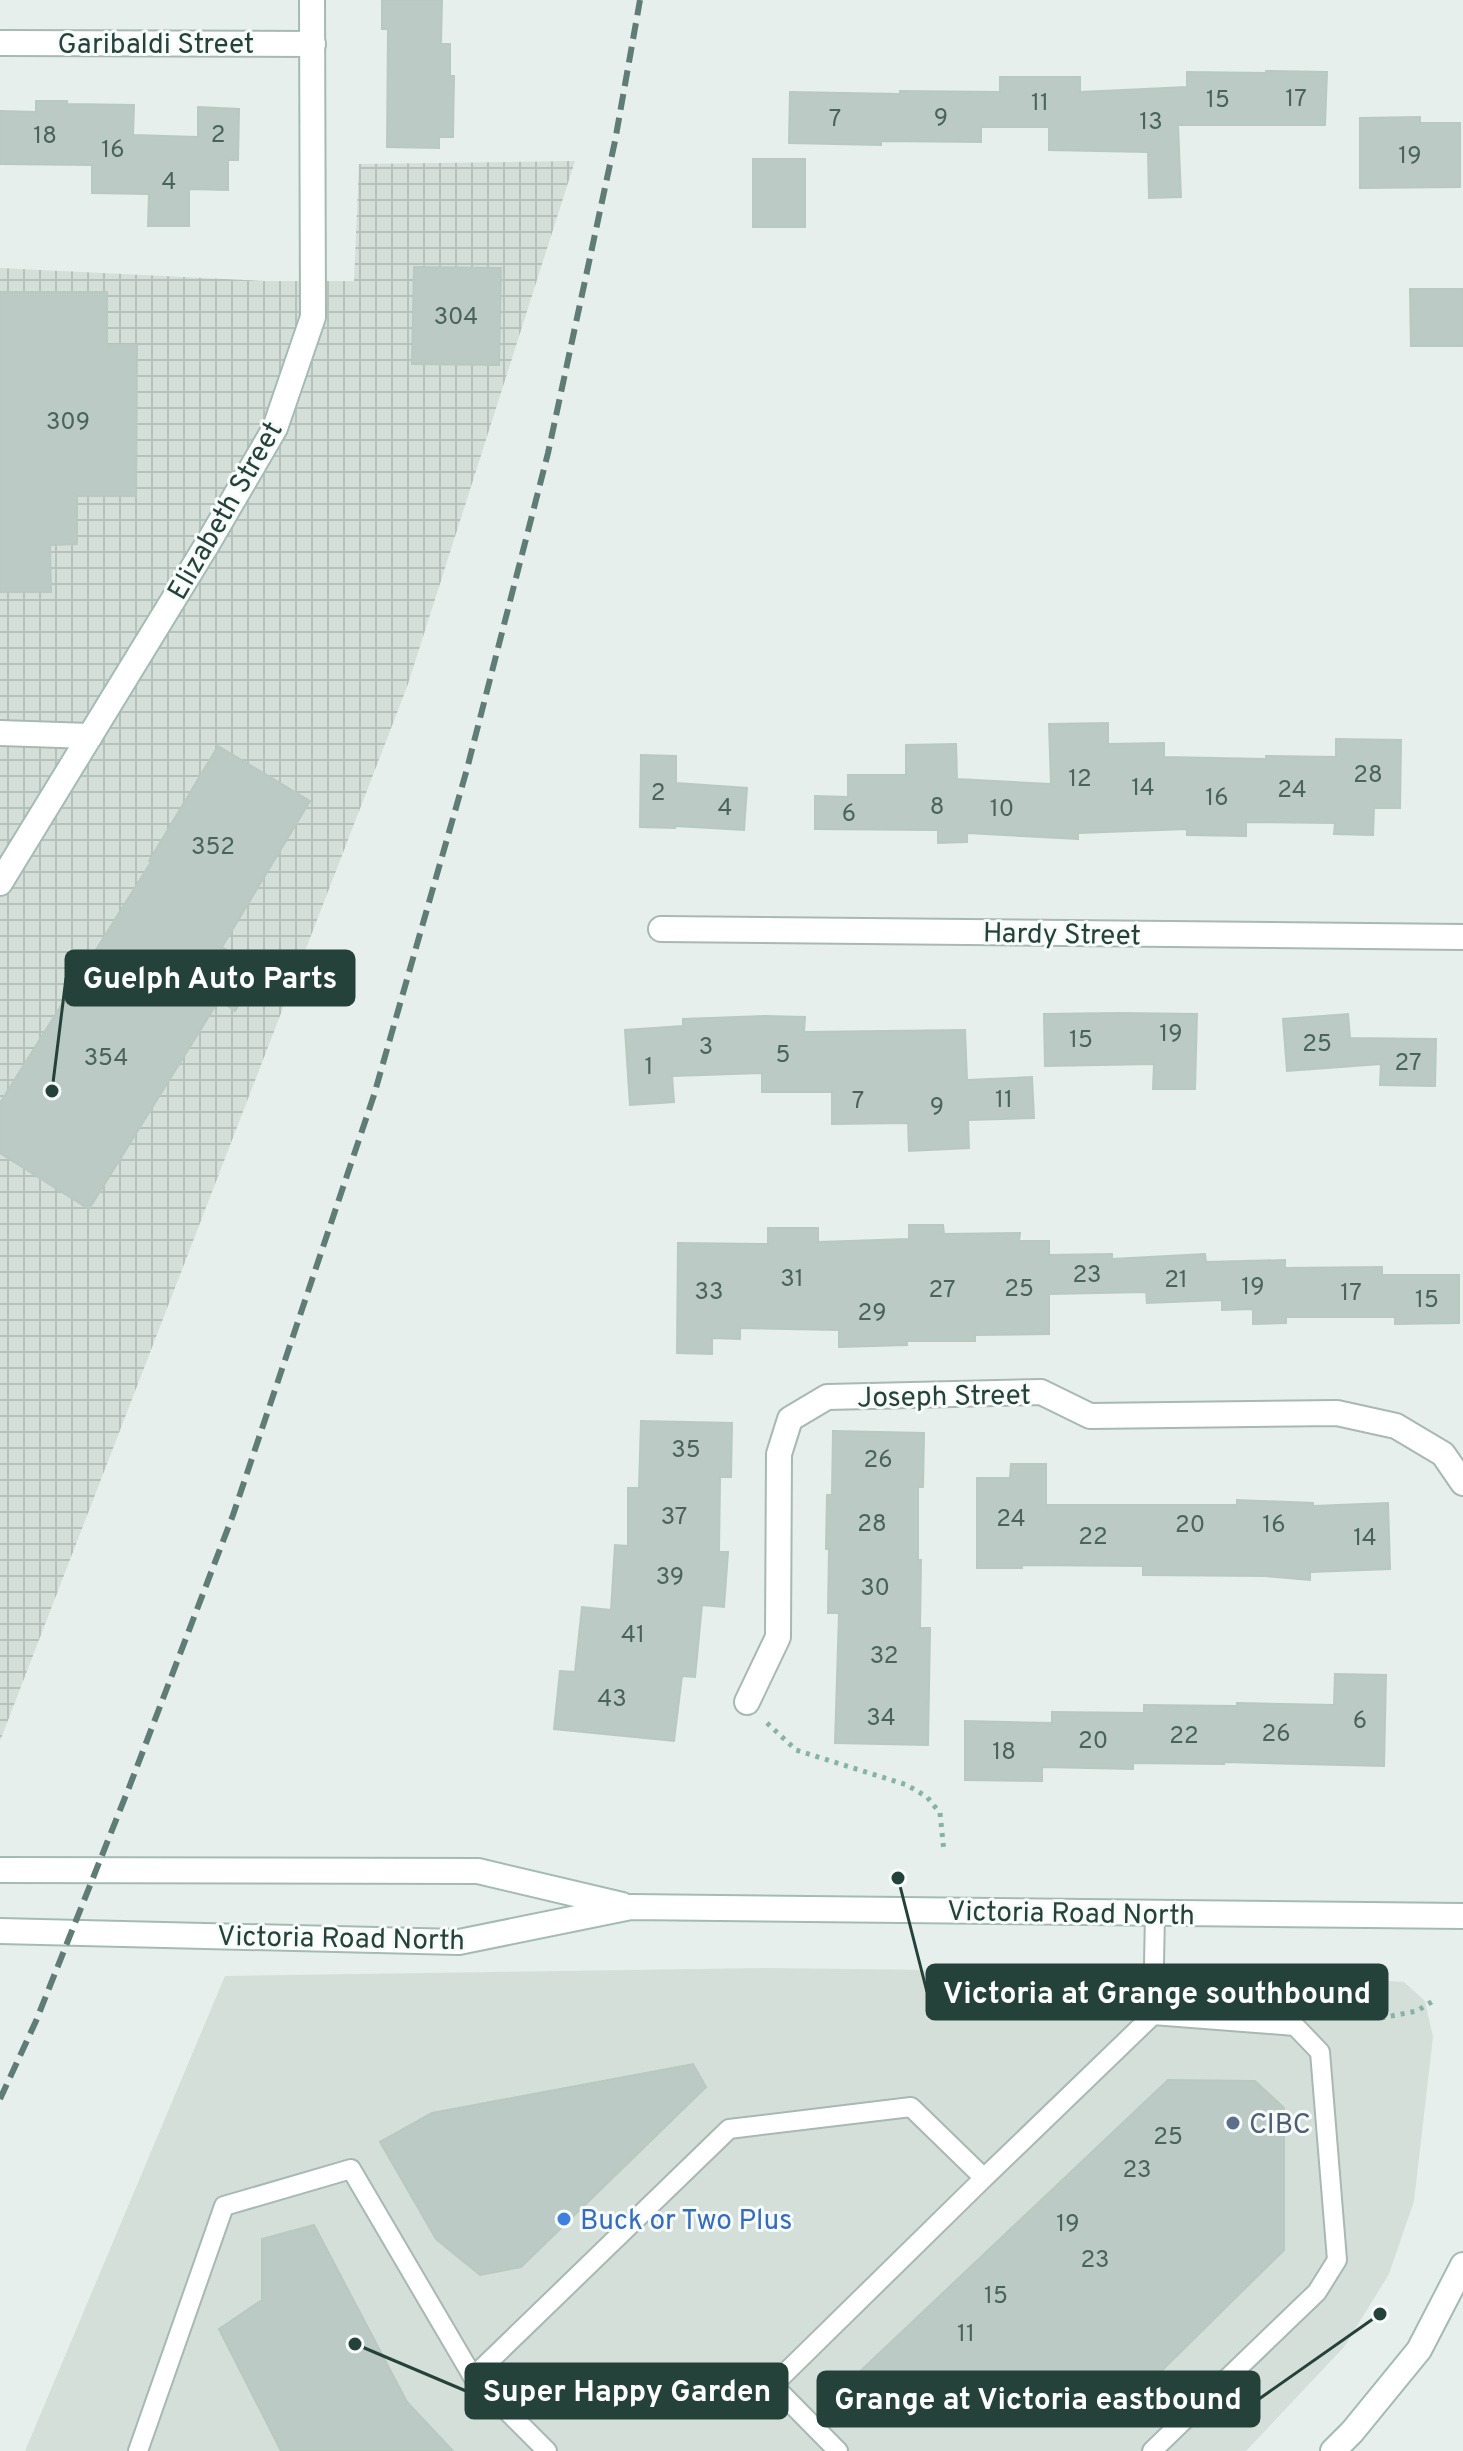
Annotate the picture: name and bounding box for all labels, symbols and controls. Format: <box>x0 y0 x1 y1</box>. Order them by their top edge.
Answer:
street label: Garibaldi Street <box>58 28 254 64</box>
house number: 17 <box>1285 85 1307 115</box>
house number: 15 <box>1206 86 1230 116</box>
house number: 11 <box>1031 89 1049 119</box>
house number: 9 <box>934 104 948 134</box>
house number: 7 <box>829 105 841 135</box>
house number: 13 <box>1139 108 1163 138</box>
house number: 2 <box>211 121 225 151</box>
house number: 18 <box>33 122 57 152</box>
house number: 16 <box>101 136 125 166</box>
house number: 19 <box>1398 142 1422 172</box>
house number: 4 <box>162 168 176 198</box>
house number: 304 <box>434 303 478 333</box>
house number: 309 <box>46 408 90 438</box>
street label: Elizabeth Street <box>161 416 292 607</box>
house number: 28 <box>1353 761 1383 791</box>
house number: 12 <box>1068 765 1092 795</box>
house number: 14 <box>1131 774 1155 804</box>
house number: 24 <box>1277 776 1307 806</box>
house number: 2 <box>651 779 665 809</box>
house number: 16 <box>1205 784 1229 814</box>
house number: 8 <box>930 793 944 823</box>
house number: 4 <box>718 794 732 824</box>
house number: 10 <box>990 795 1014 825</box>
house number: 6 <box>842 800 856 830</box>
house number: 352 <box>191 833 235 863</box>
street label: Hardy Street <box>983 917 1141 955</box>
callout: Guelph Auto Parts <box>66 951 354 1005</box>
text: Guelph Auto Parts <box>83 962 337 999</box>
house number: 19 <box>1159 1020 1183 1050</box>
house number: 15 <box>1069 1026 1093 1056</box>
house number: 25 <box>1302 1030 1332 1060</box>
house number: 3 <box>699 1033 713 1063</box>
house number: 5 <box>776 1041 790 1071</box>
house number: 354 <box>84 1044 128 1074</box>
house number: 27 <box>1395 1049 1421 1079</box>
house number: 1 <box>645 1053 653 1083</box>
house number: 11 <box>995 1086 1013 1116</box>
house number: 7 <box>852 1087 864 1117</box>
house number: 9 <box>930 1093 944 1123</box>
house number: 23 <box>1072 1261 1102 1291</box>
house number: 31 <box>780 1265 804 1295</box>
house number: 21 <box>1164 1266 1188 1296</box>
house number: 19 <box>1241 1273 1265 1303</box>
house number: 25 <box>1004 1275 1034 1305</box>
house number: 27 <box>929 1276 955 1306</box>
house number: 33 <box>695 1278 723 1308</box>
house number: 17 <box>1340 1279 1362 1309</box>
house number: 15 <box>1415 1286 1439 1316</box>
house number: 29 <box>857 1299 887 1329</box>
street label: Joseph Street <box>857 1378 1031 1418</box>
house number: 35 <box>671 1436 701 1466</box>
house number: 26 <box>863 1446 893 1476</box>
house number: 37 <box>661 1503 687 1533</box>
house number: 24 <box>996 1505 1026 1535</box>
house number: 28 <box>857 1510 887 1540</box>
house number: 20 <box>1175 1511 1205 1541</box>
house number: 16 <box>1262 1511 1286 1541</box>
house number: 22 <box>1078 1523 1108 1553</box>
house number: 14 <box>1353 1524 1377 1554</box>
house number: 39 <box>656 1563 684 1593</box>
house number: 30 <box>860 1574 890 1604</box>
house number: 41 <box>621 1621 645 1651</box>
house number: 32 <box>870 1642 898 1672</box>
house number: 43 <box>597 1685 627 1715</box>
house number: 34 <box>866 1704 896 1734</box>
house number: 6 <box>1353 1707 1367 1737</box>
house number: 26 <box>1261 1720 1291 1750</box>
house number: 22 <box>1169 1722 1199 1752</box>
house number: 20 <box>1078 1727 1108 1757</box>
house number: 18 <box>992 1738 1016 1768</box>
street label: Victoria Road North <box>947 1895 1195 1935</box>
street label: Victoria Road North <box>217 1920 465 1960</box>
callout: Victoria at Grange southbound <box>927 1965 1387 2019</box>
text: Victoria at Grange southbound <box>943 1977 1371 2014</box>
place label: CIBC <box>1249 2108 1311 2144</box>
marker: CIBC <box>1224 2114 1242 2132</box>
house number: 25 <box>1153 2123 1183 2153</box>
house number: 23 <box>1122 2156 1152 2186</box>
place label: Buck or Two Plus <box>580 2204 792 2240</box>
marker: Buck or Two Plus <box>555 2210 573 2228</box>
house number: 19 <box>1056 2210 1080 2240</box>
house number: 23 <box>1080 2246 1110 2276</box>
house number: 15 <box>984 2282 1008 2312</box>
house number: 11 <box>957 2320 975 2350</box>
callout: Super Happy Garden <box>466 2364 787 2418</box>
callout: Grange at Victoria eastbound <box>818 2372 1259 2426</box>
text: Super Happy Garden <box>483 2375 771 2412</box>
text: Grange at Victoria eastbound <box>834 2383 1242 2420</box>

